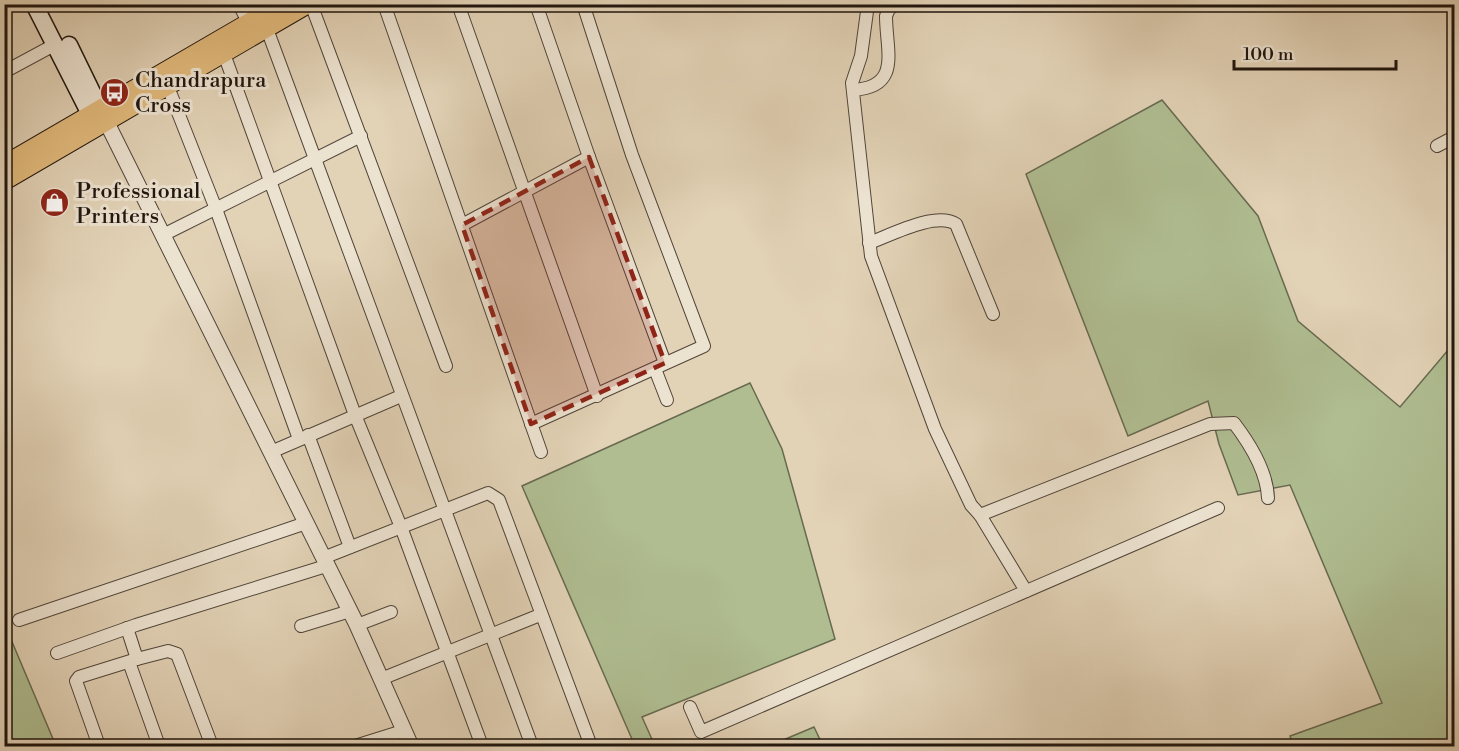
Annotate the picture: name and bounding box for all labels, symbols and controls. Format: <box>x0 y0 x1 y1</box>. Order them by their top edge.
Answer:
scale bar <box>1234 33 1396 71</box>
text: 100 m <box>1243 43 1294 66</box>
place label: Chandrapura Cross <box>135 67 267 119</box>
bus stop icon: Chandrapura Cross <box>98 76 130 108</box>
place label: Professional Printers <box>76 178 201 230</box>
shop icon: Professional Printers <box>39 187 71 219</box>

